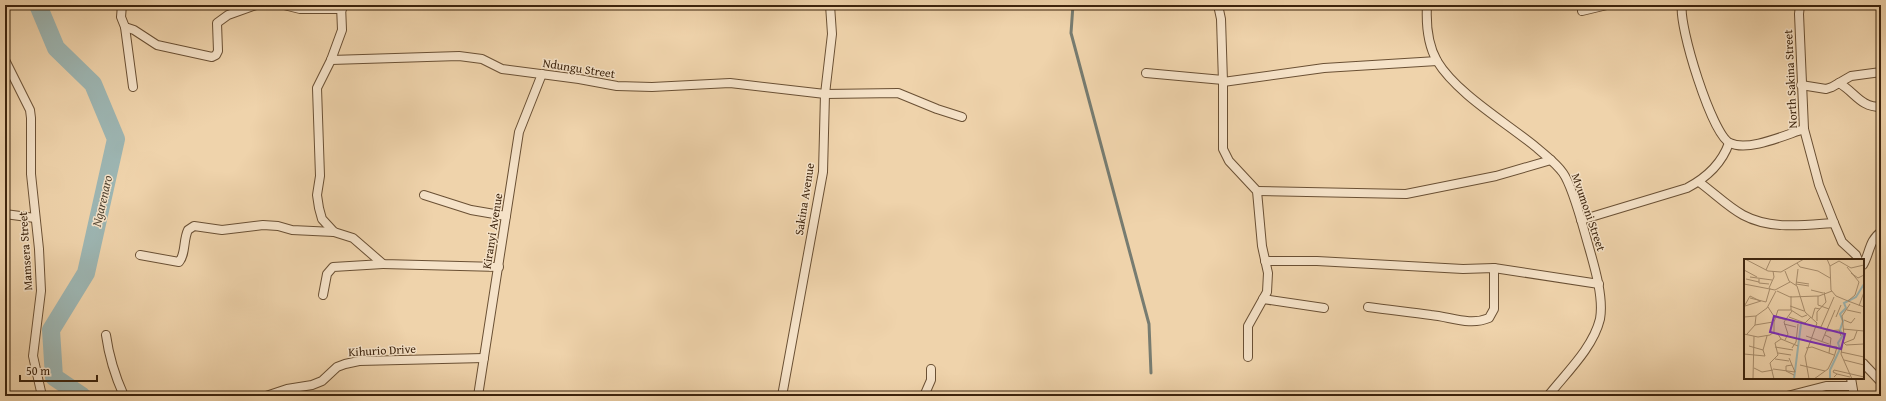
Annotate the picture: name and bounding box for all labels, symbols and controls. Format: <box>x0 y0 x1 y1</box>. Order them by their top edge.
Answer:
street label: North Sakina Street <box>1779 28 1801 129</box>
street label: Ndungu Street <box>542 54 617 82</box>
street label: Sakina Avenue <box>790 161 818 236</box>
street label: Mvumoni Street <box>1568 171 1611 254</box>
water label: Ngarenaro <box>87 173 117 229</box>
street label: Kiranyi Avenue <box>478 191 506 270</box>
street label: Mamsera Street <box>14 210 36 291</box>
inset map <box>1744 259 1864 379</box>
street label: Kihurio Drive <box>348 340 417 360</box>
scale bar <box>20 357 97 383</box>
text: 50 m <box>26 362 50 379</box>

